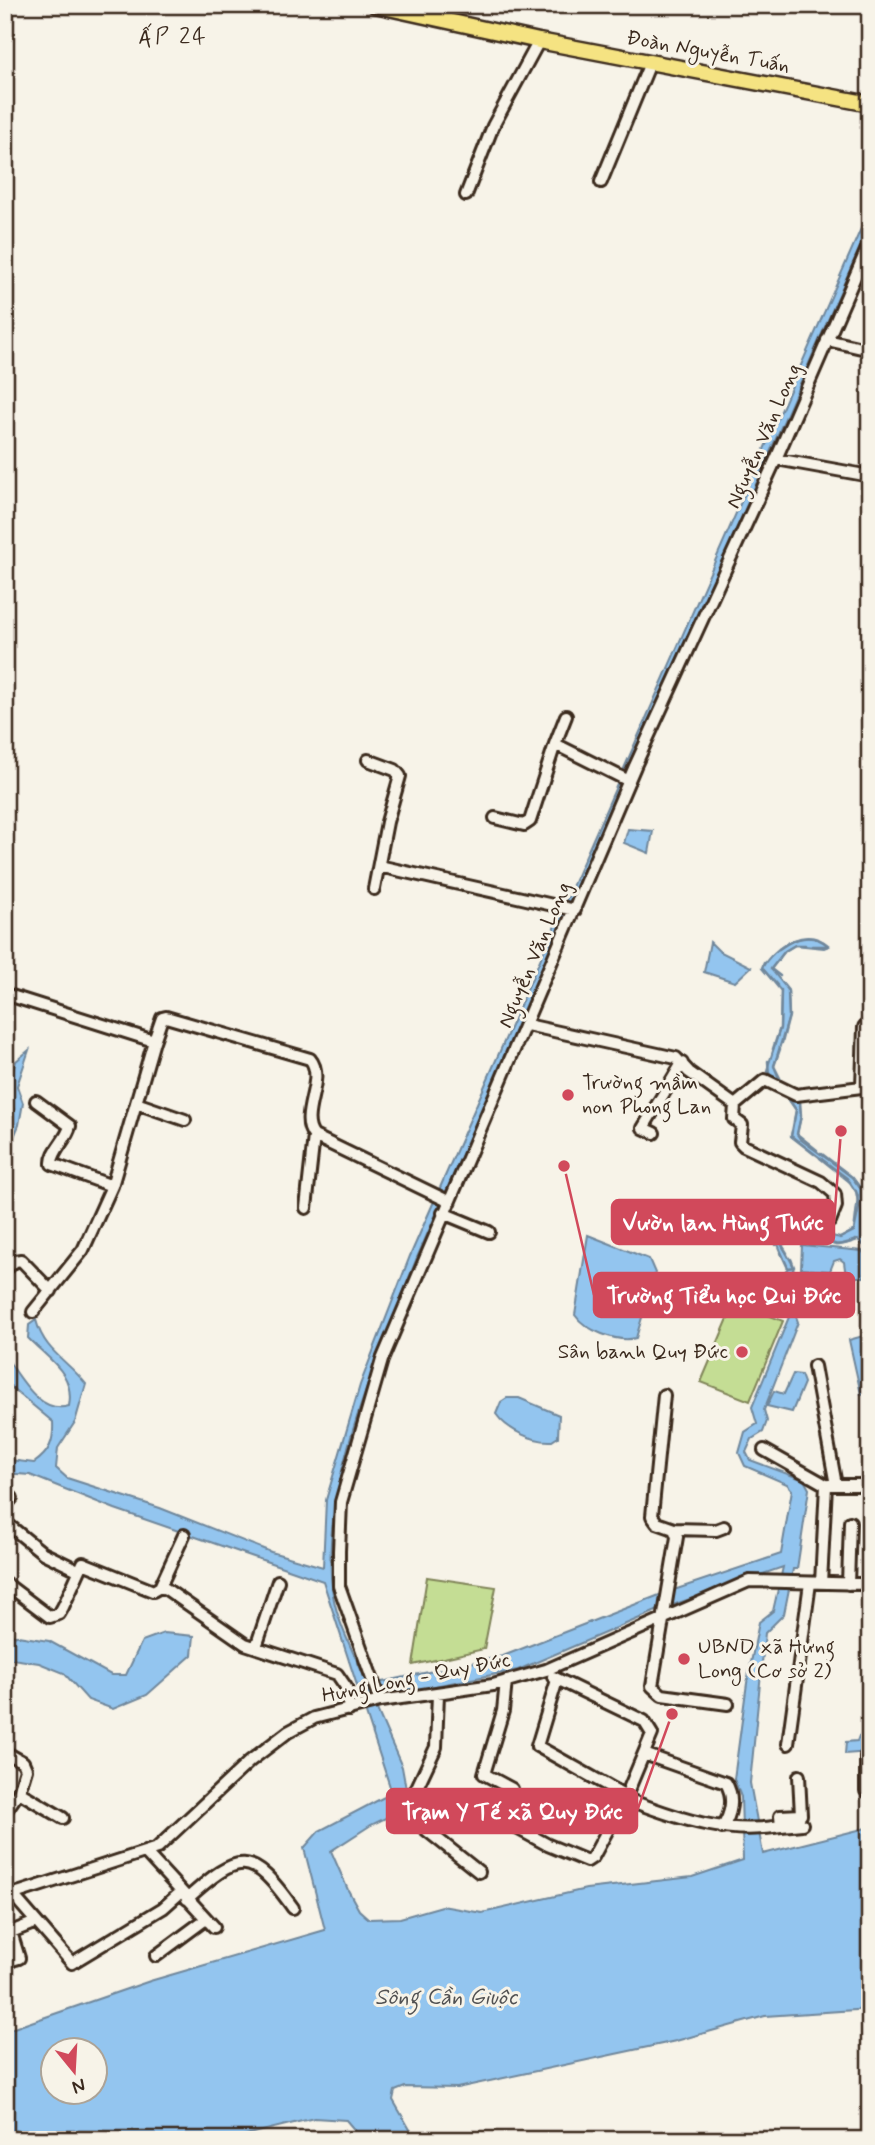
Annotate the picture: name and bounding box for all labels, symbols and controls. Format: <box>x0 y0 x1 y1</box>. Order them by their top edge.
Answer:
district label: ẤP 24 <box>138 22 208 52</box>
street label: Đoàn Nguyễn Tuấn <box>624 24 792 81</box>
street label: Nguyễn Văn Long <box>719 359 810 514</box>
street label: Nguyễn Văn Long <box>492 878 580 1033</box>
place label: Trường mầm non Phong Lan <box>582 1069 711 1123</box>
marker: Trường mầm non Phong Lan <box>560 1087 576 1103</box>
callout: Vườn lan Hùng Thức <box>612 1200 834 1244</box>
text: Vườn lan Hùng Thức <box>622 1209 824 1242</box>
callout: Trường Tiểu học Qui Đức <box>594 1273 854 1317</box>
text: Trường Tiểu học Qui Đức <box>607 1282 842 1315</box>
place label: Sân banh Quy Đức <box>558 1338 728 1366</box>
marker: Sân banh Quy Đức <box>734 1344 750 1360</box>
place label: UBND xã Hưng Long (Cơ sở 2) <box>698 1633 835 1686</box>
street label: Hưng Long - Quy Đức <box>319 1646 513 1712</box>
marker: UBND xã Hưng Long (Cơ sở 2) <box>676 1651 692 1667</box>
callout: Trạm Y Tế xã Quy Đức <box>387 1789 637 1833</box>
text: Trạm Y Tế xã Quy Đức <box>401 1798 623 1828</box>
water label: Sông Cần Giuộc <box>375 1983 519 2015</box>
north arrow <box>38 2036 108 2106</box>
text: N <box>69 2072 89 2100</box>

